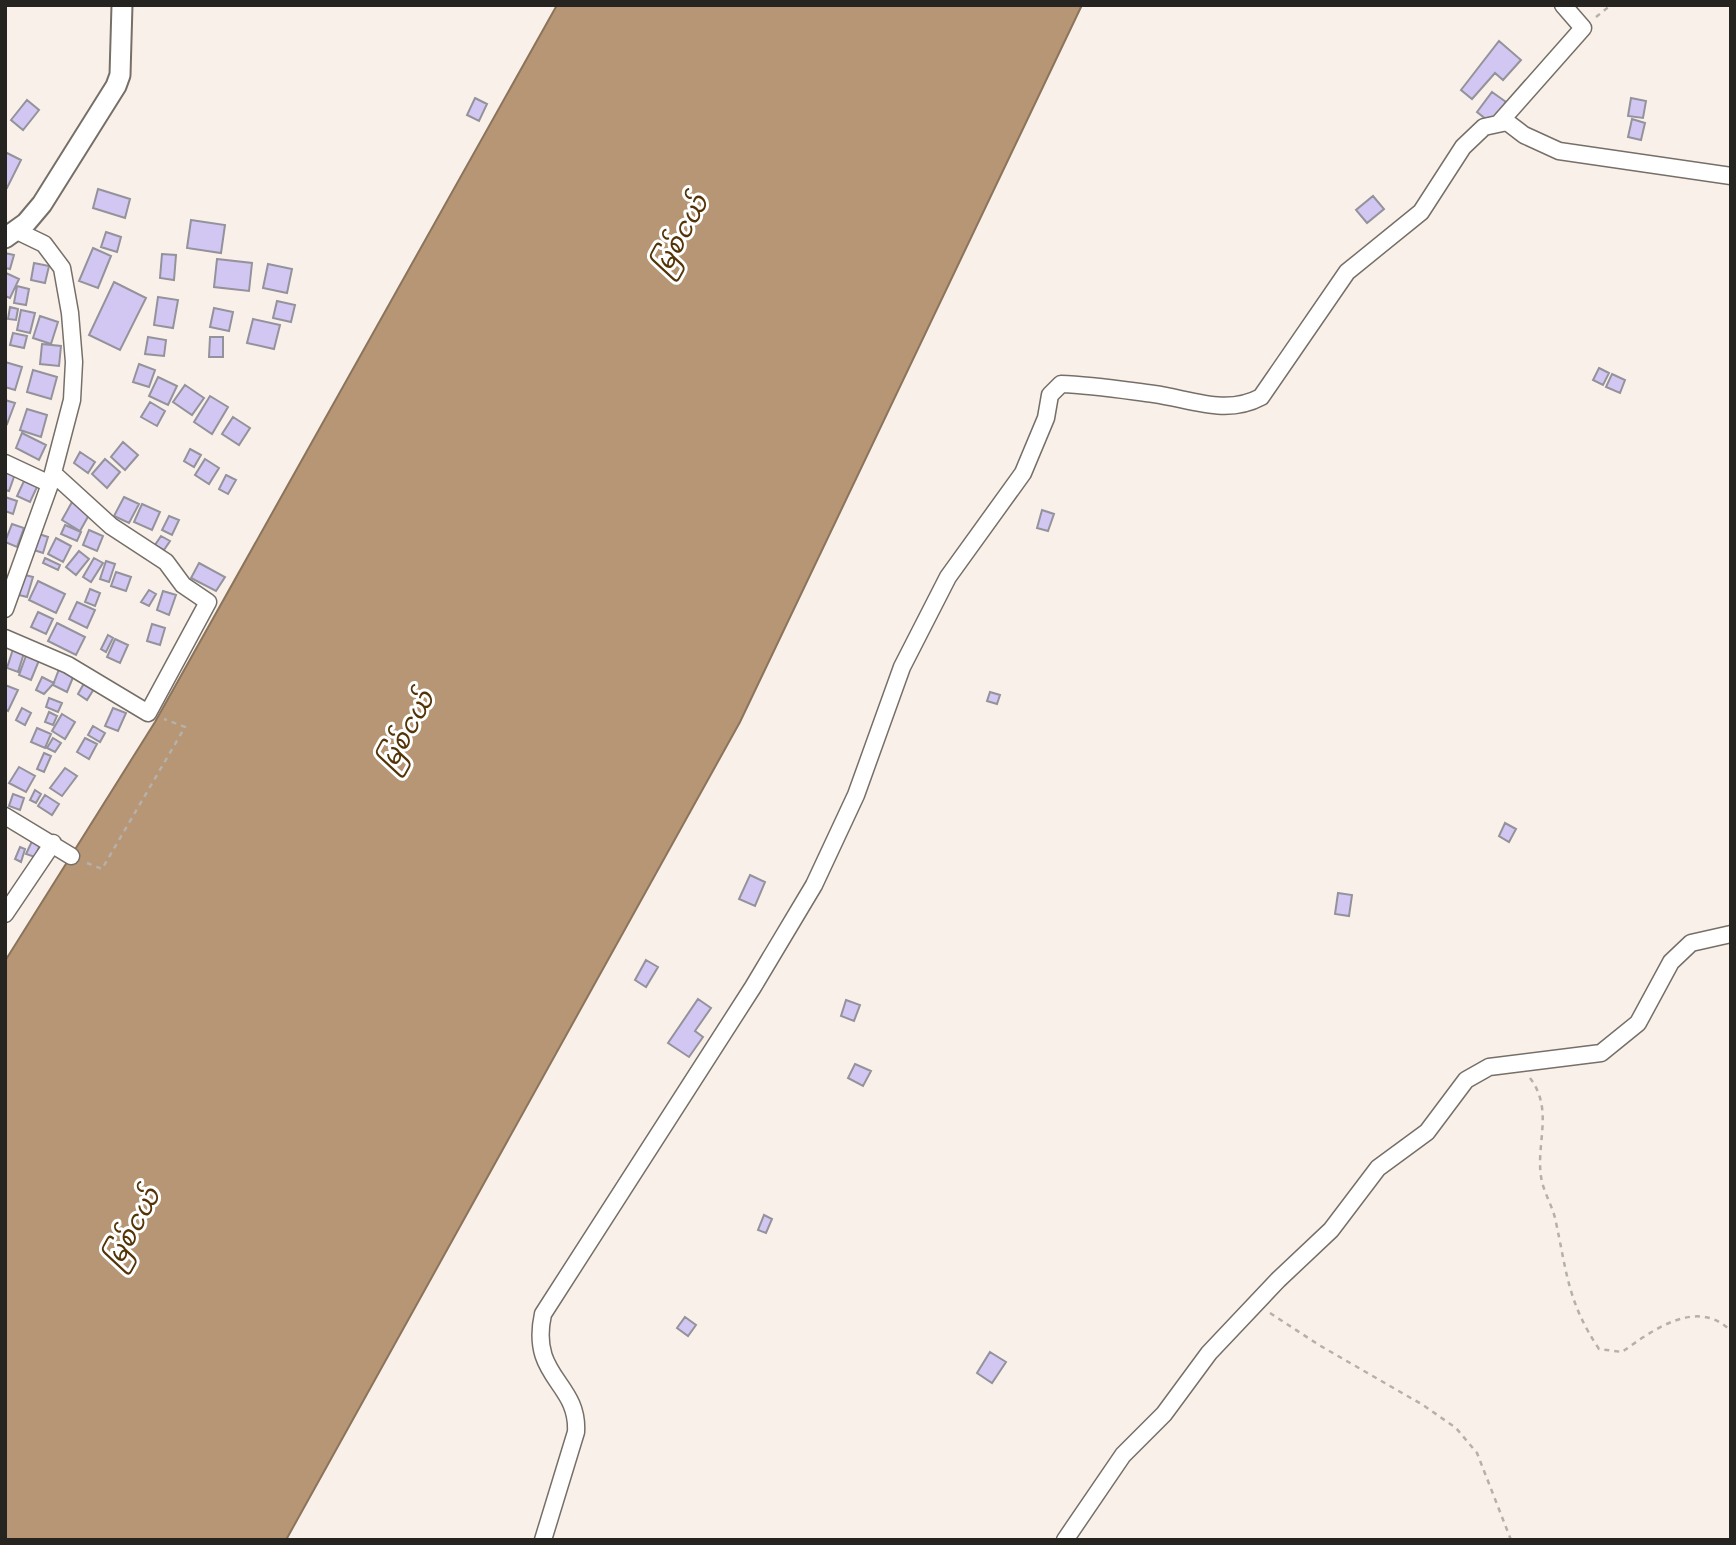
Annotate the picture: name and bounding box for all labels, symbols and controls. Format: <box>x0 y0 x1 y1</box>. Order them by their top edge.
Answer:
water label: မြစ်ငယ် <box>643 186 722 284</box>
water label: မြစ်ငယ် <box>369 682 448 780</box>
water label: မြစ်ငယ် <box>95 1179 174 1277</box>

